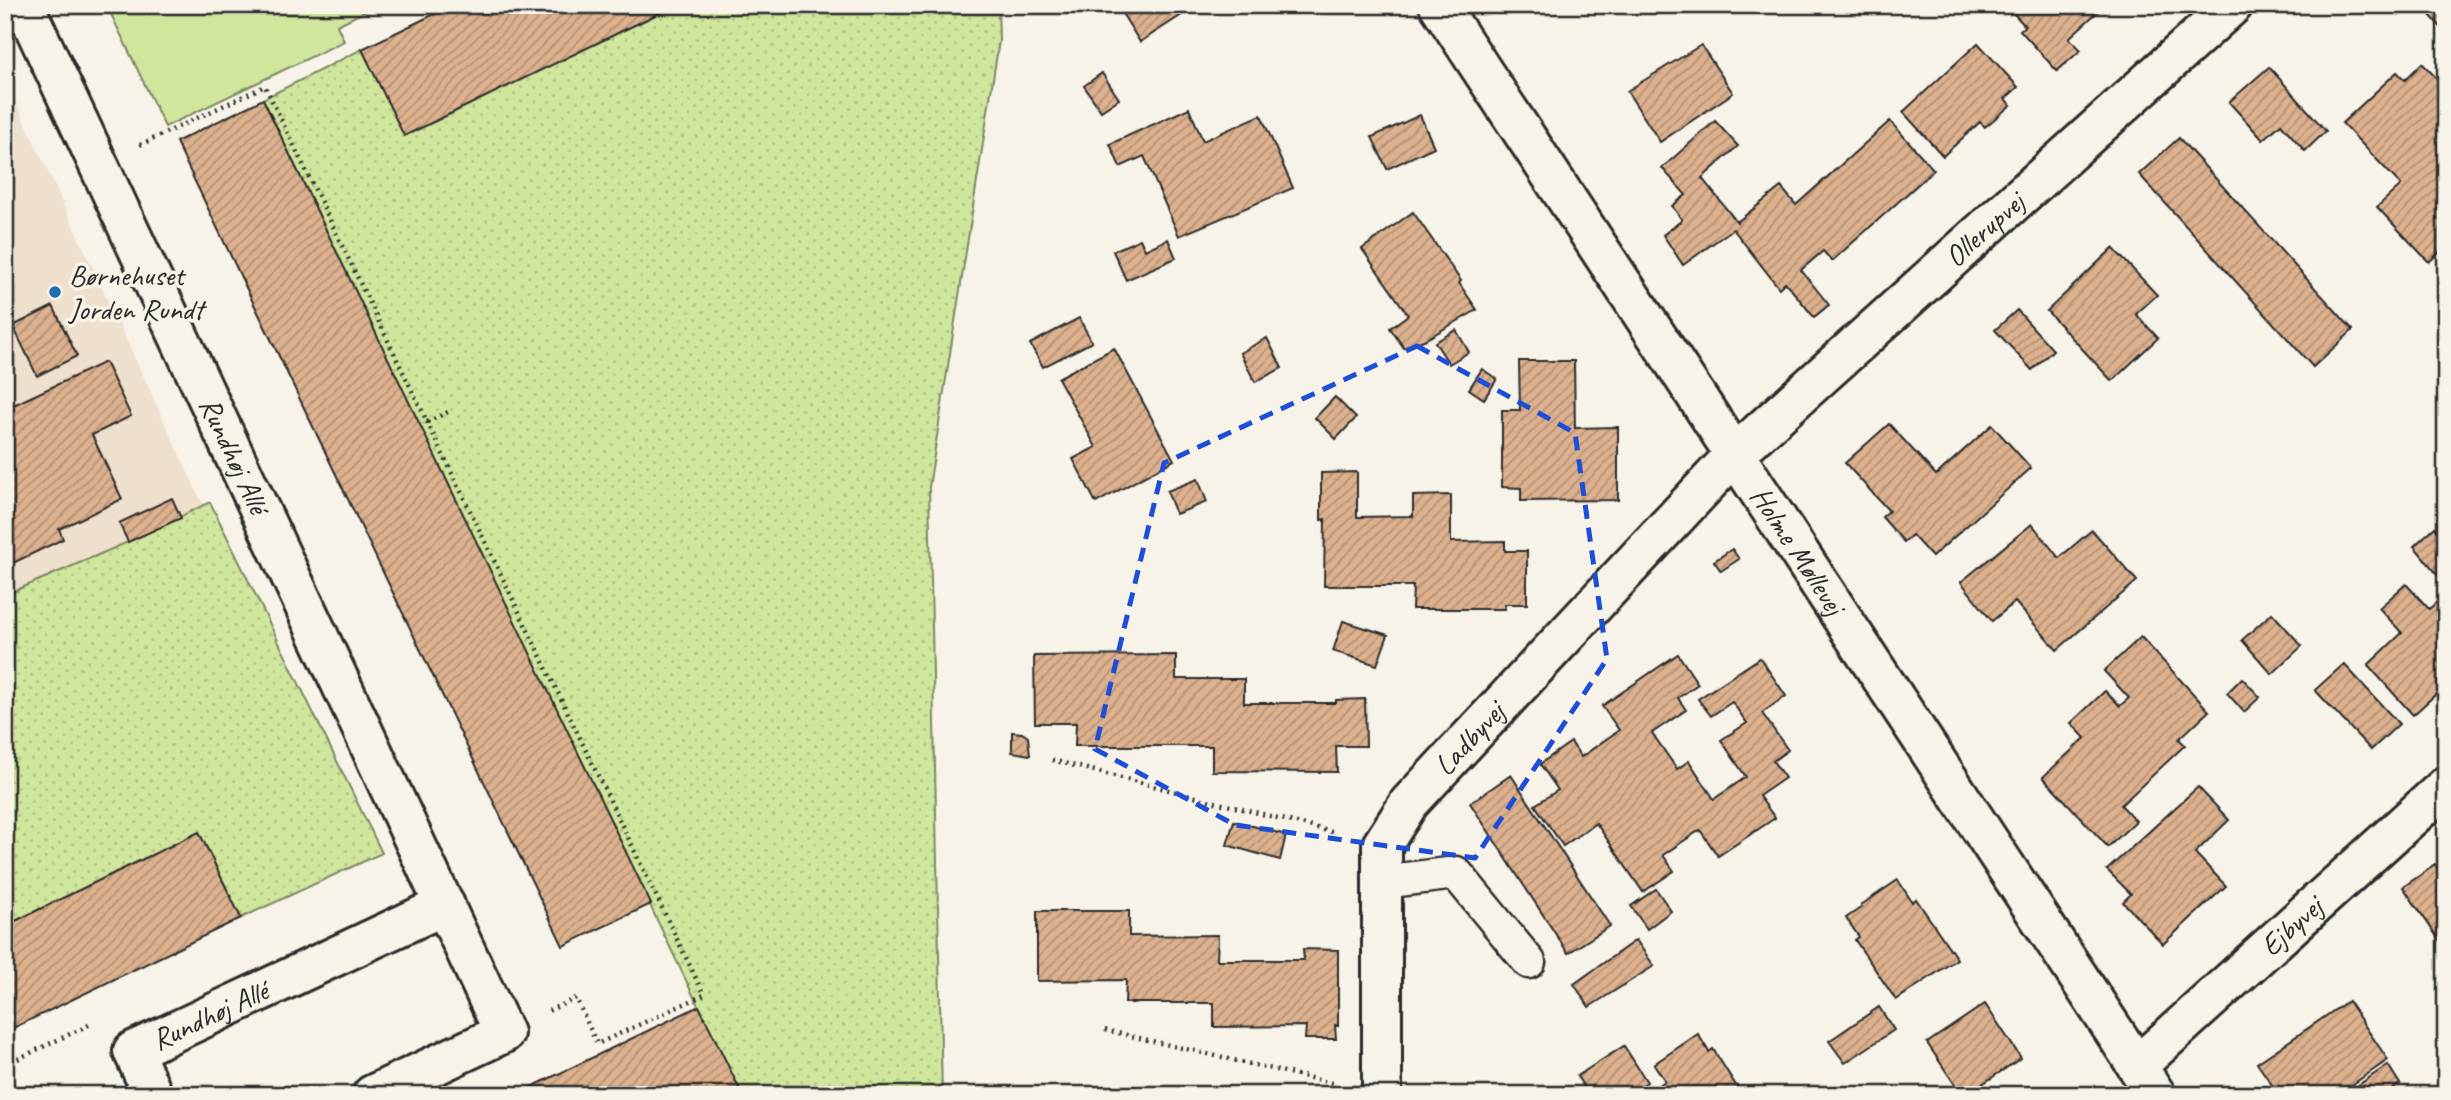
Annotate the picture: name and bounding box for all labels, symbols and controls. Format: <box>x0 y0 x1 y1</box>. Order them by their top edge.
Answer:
street label: Ollerupvej <box>1936 182 2034 275</box>
place label: Børnehuset Jorden Rundt <box>67 256 207 328</box>
marker: Børnehuset Jorden Rundt <box>47 284 63 300</box>
street label: Rundhøj Allé <box>191 391 280 523</box>
street label: Holme Møllevej <box>1742 479 1855 624</box>
street label: Ladbyvej <box>1426 691 1515 783</box>
street label: Ejbyvej <box>2252 886 2333 964</box>
street label: Rundhøj Allé <box>145 970 278 1059</box>

